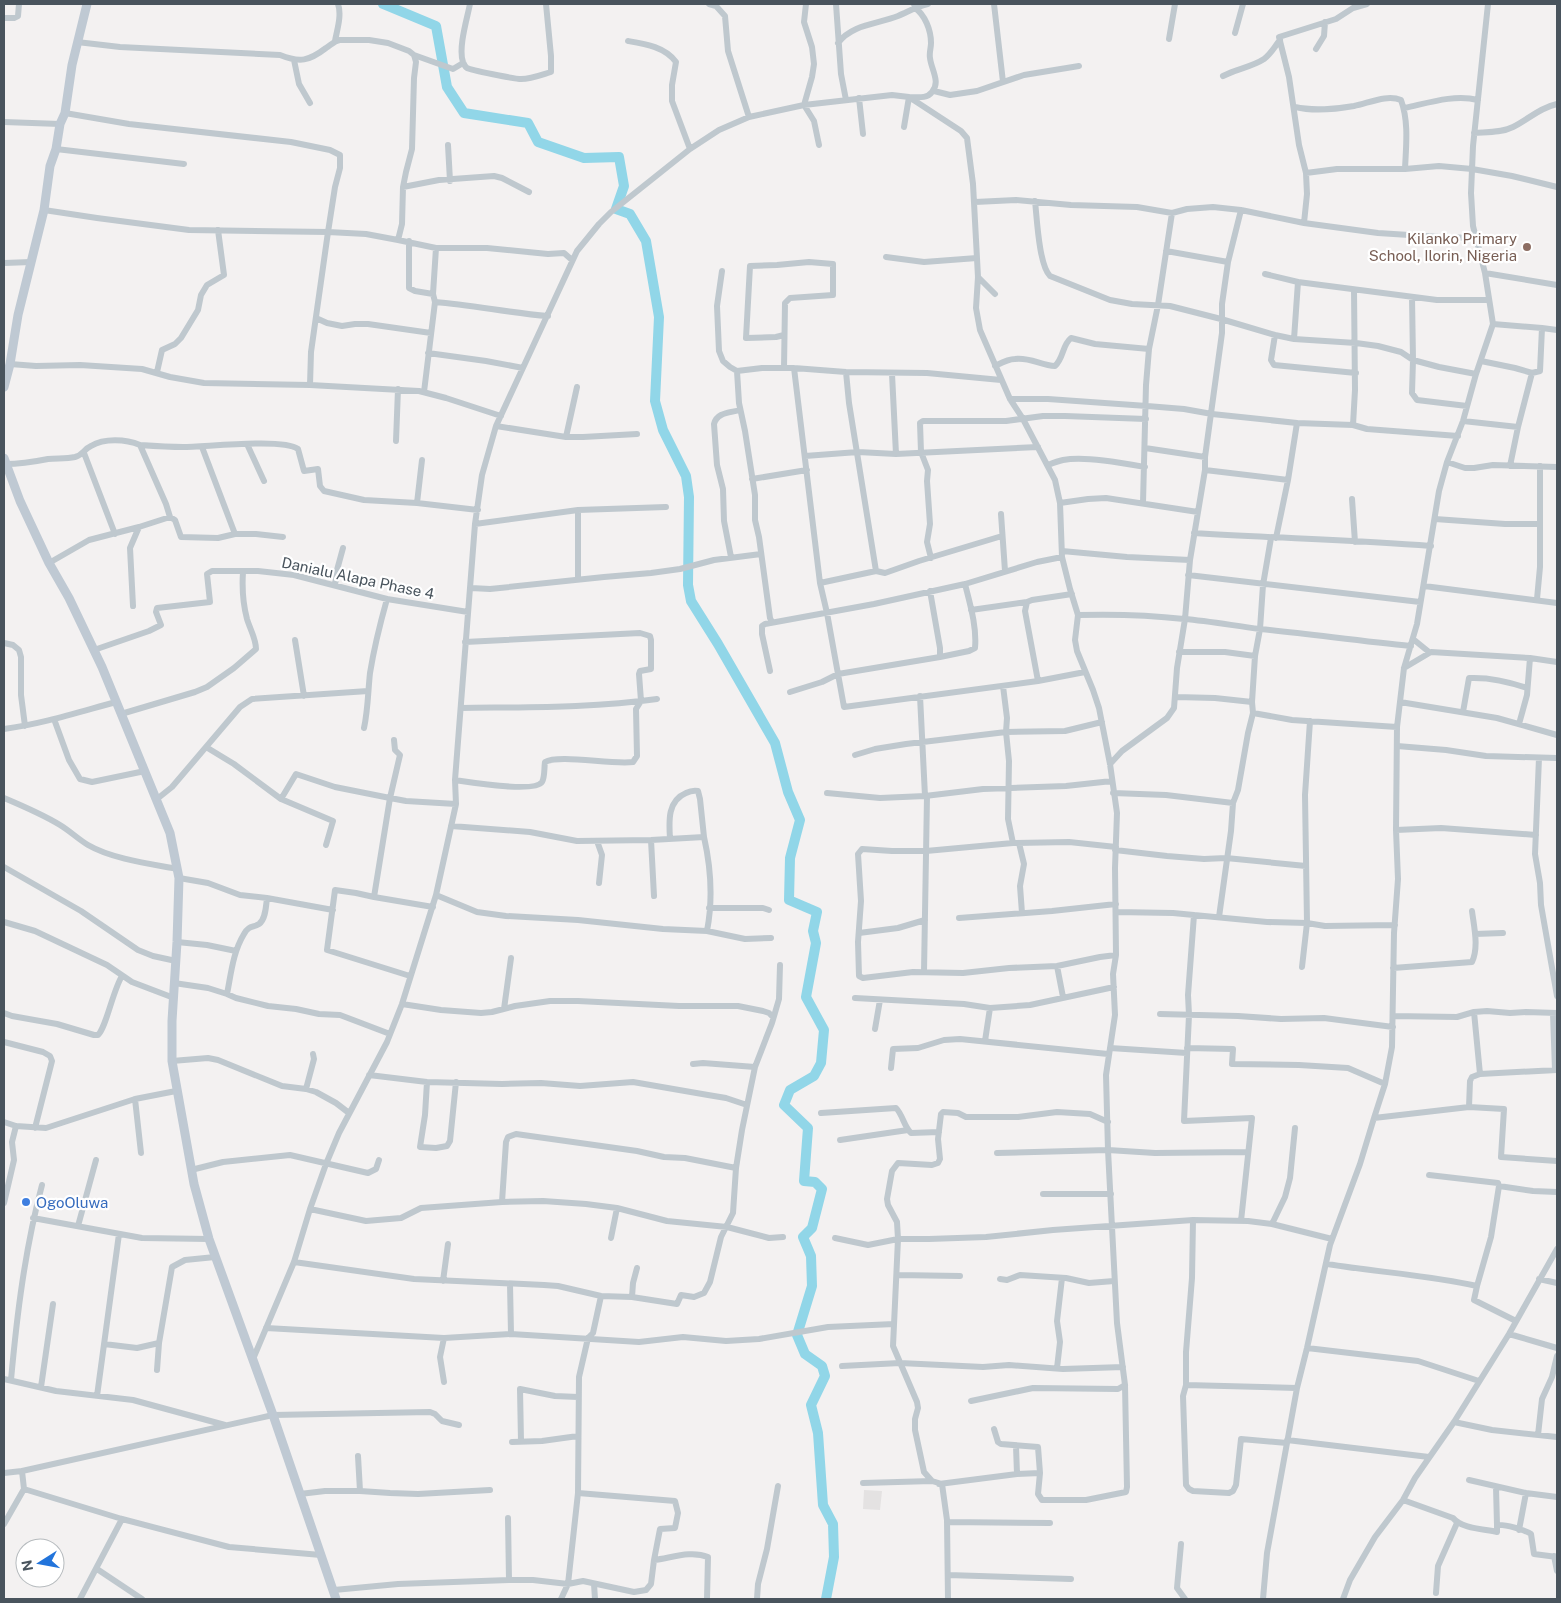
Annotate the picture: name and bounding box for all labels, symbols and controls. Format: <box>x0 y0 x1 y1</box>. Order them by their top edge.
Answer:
place label: Kilanko Primary School, Ilorin, Nigeria <box>1369 230 1517 264</box>
marker: Kilanko Primary School, Ilorin, Nigeria <box>1521 241 1533 253</box>
street label: Danialu Alapa Phase 4 <box>280 554 436 602</box>
place label: OgoOluwa <box>36 1194 108 1211</box>
marker: OgoOluwa <box>20 1196 32 1208</box>
north arrow <box>15 1538 65 1588</box>
text: N <box>18 1559 36 1572</box>

